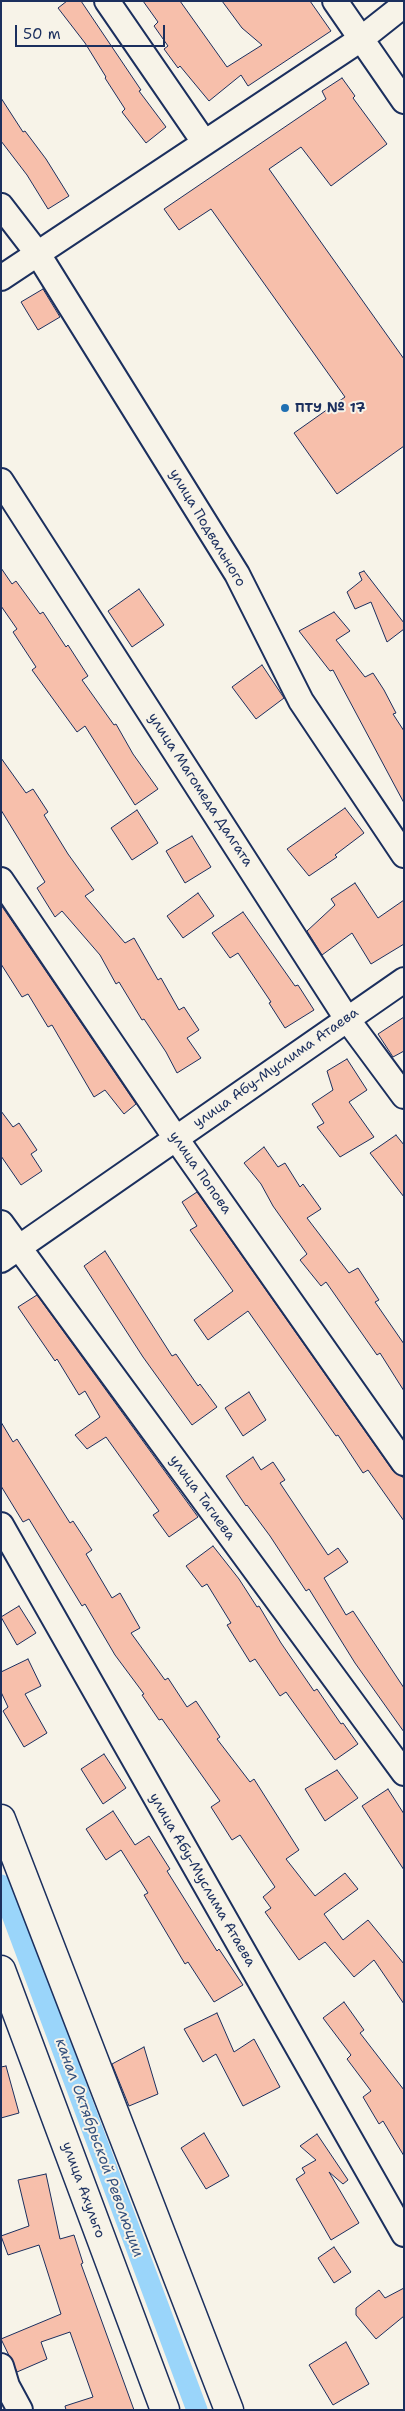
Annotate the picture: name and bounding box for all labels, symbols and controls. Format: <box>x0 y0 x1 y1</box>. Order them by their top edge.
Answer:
scale bar <box>18 15 168 47</box>
text: 50 m <box>23 24 61 44</box>
place label: ПТУ № 17 <box>295 400 365 416</box>
marker: ПТУ № 17 <box>279 402 291 414</box>
street label: улица Подвального <box>165 466 249 590</box>
street label: улица Магомеда Далгата <box>144 710 256 870</box>
street label: улица Абу-Муслима Атаева <box>190 1004 362 1132</box>
street label: улица Попова <box>165 1128 235 1218</box>
street label: улица Тагиева <box>165 1452 239 1544</box>
street label: улица Абу-Муслима Атаева <box>145 1790 259 1970</box>
water label: канал Октябрьской Революции <box>51 2036 147 2260</box>
street label: улица Ахульго <box>58 2140 108 2240</box>

